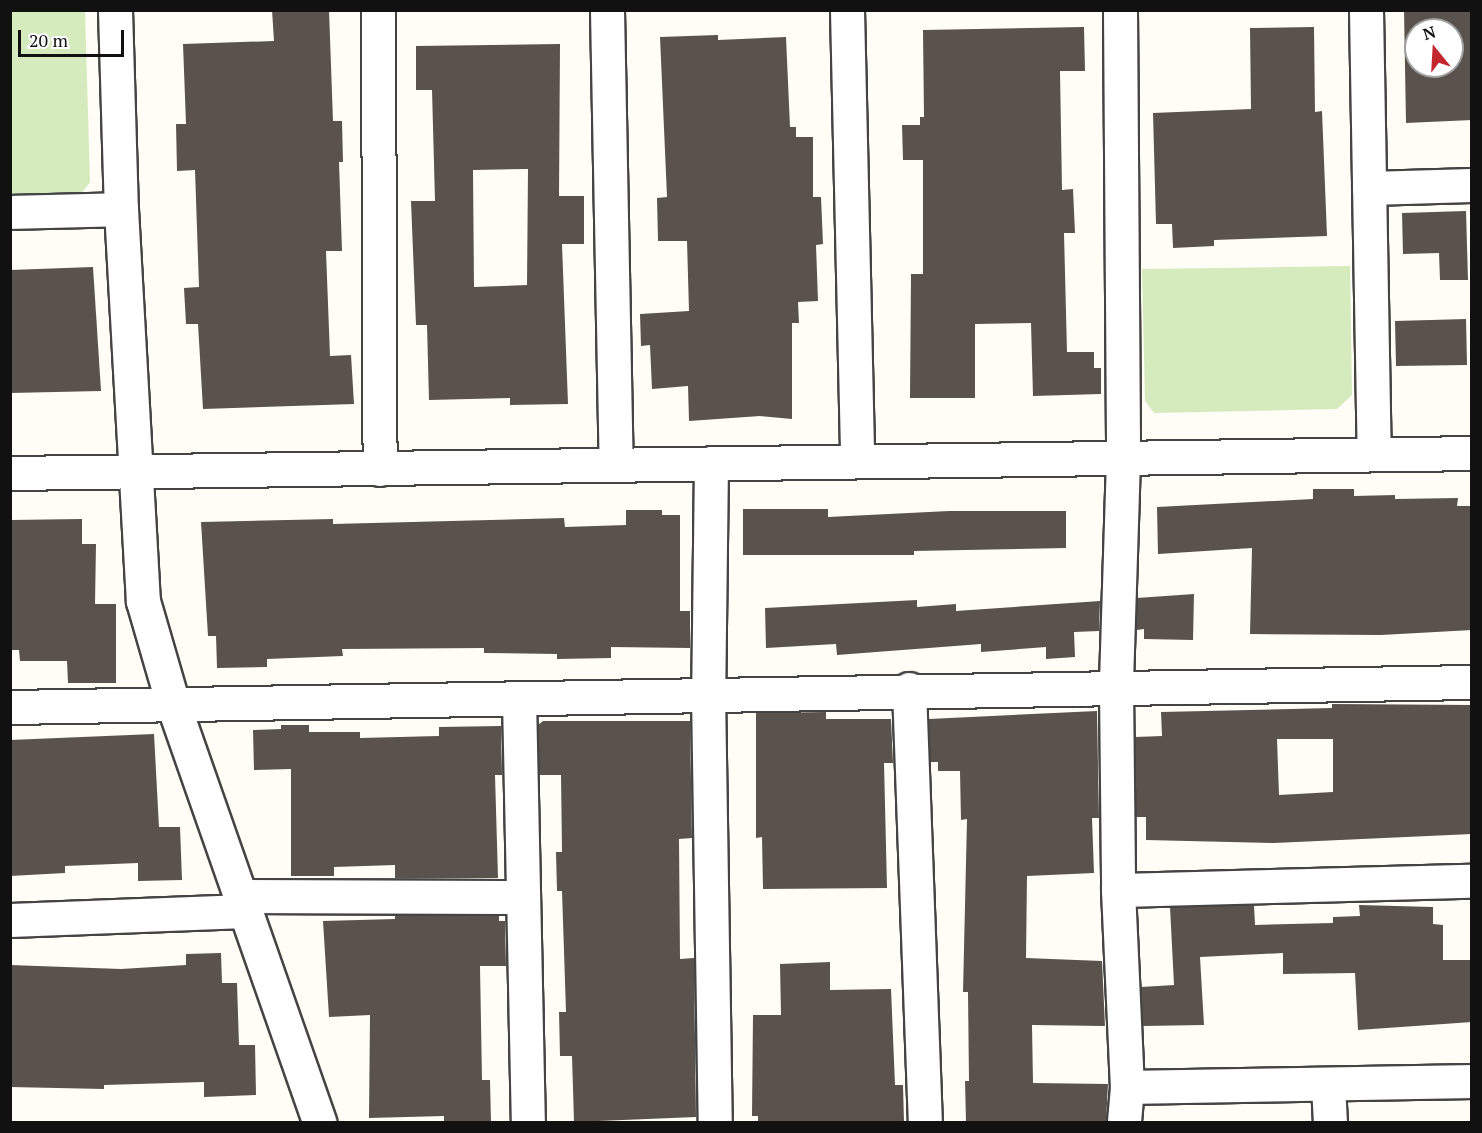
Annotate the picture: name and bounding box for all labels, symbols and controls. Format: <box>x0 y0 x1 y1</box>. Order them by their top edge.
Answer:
scale bar <box>21 18 128 56</box>
north arrow <box>1404 18 1464 78</box>
text: N <box>1420 20 1438 45</box>
text: 20 m <box>29 28 68 52</box>

